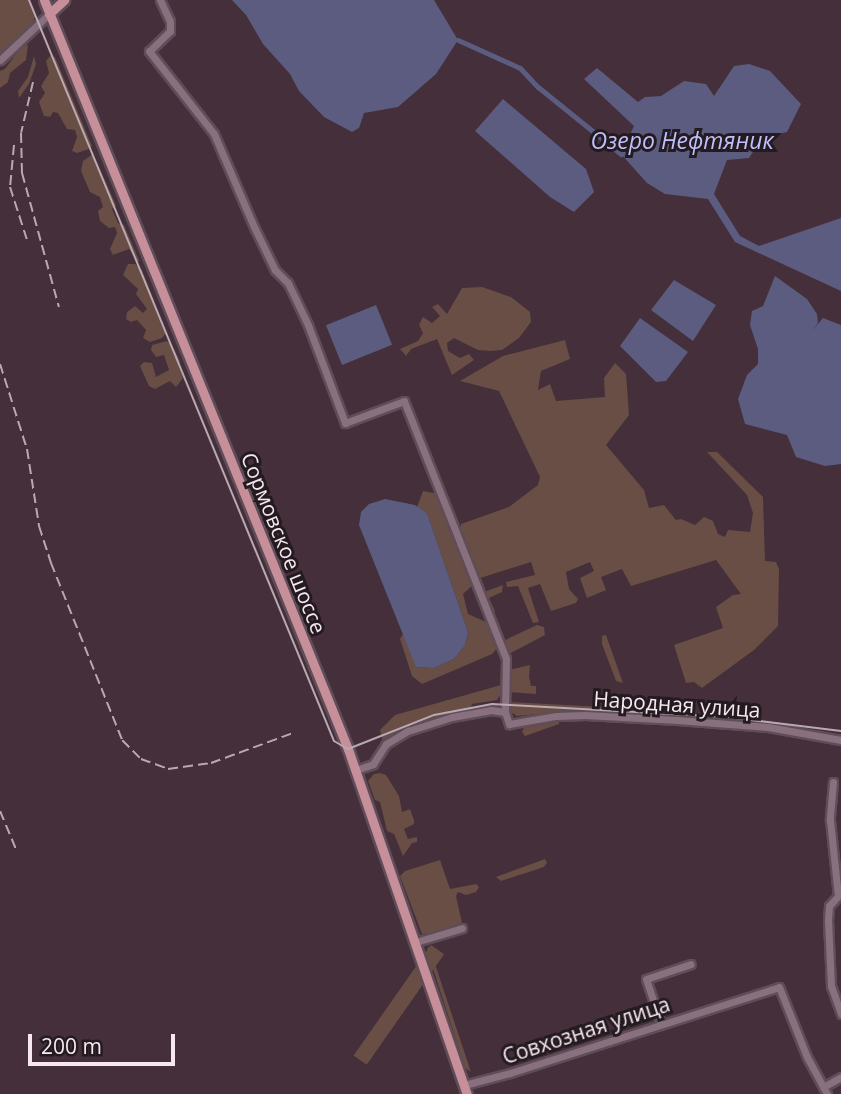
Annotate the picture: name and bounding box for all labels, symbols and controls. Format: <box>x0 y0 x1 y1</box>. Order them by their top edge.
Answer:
water label: Озеро Нефтяник <box>591 126 773 154</box>
street label: Сормовское шоссе <box>236 449 332 637</box>
street label: Народная улица <box>593 686 761 722</box>
street label: Совхозная улица <box>499 991 673 1069</box>
scale bar <box>32 1020 178 1064</box>
text: 200 m <box>41 1032 102 1060</box>

